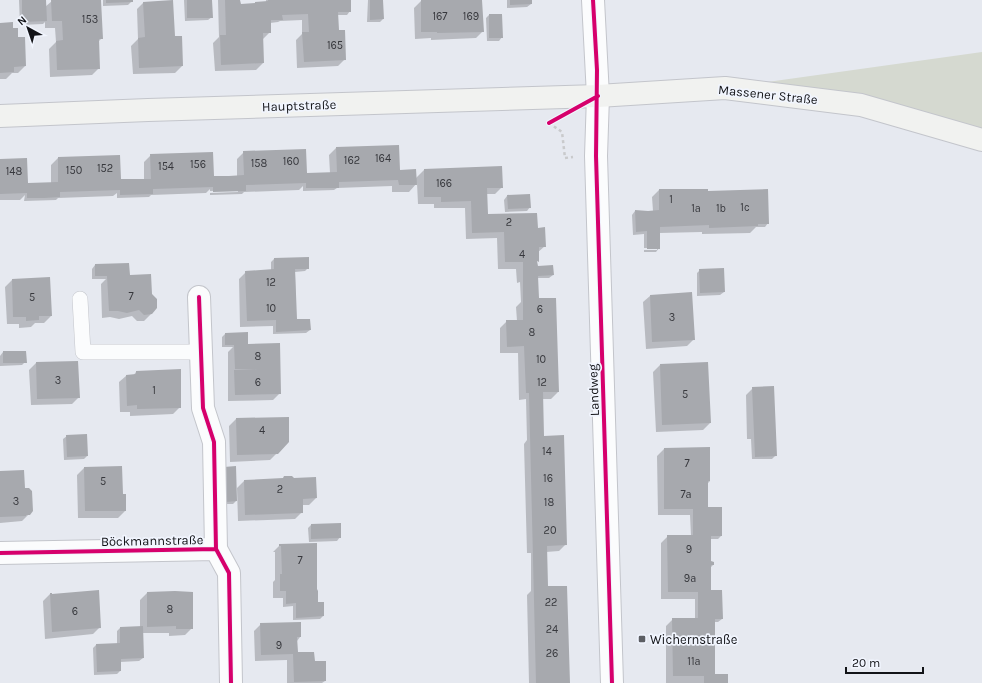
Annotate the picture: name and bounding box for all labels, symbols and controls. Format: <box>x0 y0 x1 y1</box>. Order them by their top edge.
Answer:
north arrow <box>8 8 48 48</box>
house number: 167 <box>432 10 448 23</box>
house number: 169 <box>463 10 479 23</box>
text: N <box>15 13 29 28</box>
house number: 153 <box>82 13 98 26</box>
house number: 165 <box>327 39 343 52</box>
street label: Massener Straße <box>717 82 819 107</box>
street label: Hauptstraße <box>262 97 337 114</box>
house number: 164 <box>375 152 391 165</box>
house number: 162 <box>344 154 360 167</box>
house number: 160 <box>283 155 299 168</box>
house number: 158 <box>251 157 268 170</box>
house number: 156 <box>190 158 206 171</box>
house number: 154 <box>158 160 174 173</box>
house number: 152 <box>97 162 113 175</box>
house number: 150 <box>66 164 82 177</box>
house number: 148 <box>6 165 23 178</box>
house number: 166 <box>436 177 452 190</box>
house number: 1 <box>669 193 673 206</box>
house number: 1c <box>740 201 750 214</box>
house number: 1a <box>691 202 701 215</box>
house number: 1b <box>716 202 726 215</box>
house number: 2 <box>506 216 512 229</box>
house number: 4 <box>519 248 525 261</box>
house number: 12 <box>266 276 276 289</box>
house number: 7 <box>128 290 134 303</box>
house number: 5 <box>29 291 35 304</box>
house number: 10 <box>266 302 276 315</box>
house number: 6 <box>537 303 543 316</box>
house number: 3 <box>669 311 675 324</box>
house number: 8 <box>529 326 536 339</box>
house number: 8 <box>255 350 262 363</box>
house number: 10 <box>536 353 546 366</box>
street label: Landweg <box>585 363 602 416</box>
house number: 3 <box>55 374 61 387</box>
house number: 6 <box>255 376 261 389</box>
house number: 12 <box>537 376 547 389</box>
house number: 1 <box>152 384 156 397</box>
house number: 5 <box>682 388 688 401</box>
house number: 4 <box>259 424 265 437</box>
house number: 14 <box>542 445 552 458</box>
house number: 7 <box>684 457 690 470</box>
house number: 16 <box>543 472 553 485</box>
house number: 5 <box>100 475 106 488</box>
house number: 2 <box>277 483 283 496</box>
house number: 7a <box>680 488 692 501</box>
house number: 3 <box>13 495 19 508</box>
house number: 18 <box>544 496 554 509</box>
house number: 20 <box>544 524 556 537</box>
street label: Böckmannstraße <box>101 532 204 549</box>
house number: 9 <box>686 543 692 556</box>
house number: 7 <box>297 554 303 567</box>
house number: 9a <box>684 572 696 585</box>
house number: 22 <box>545 596 557 609</box>
house number: 8 <box>167 603 174 616</box>
house number: 6 <box>72 605 78 618</box>
house number: 24 <box>546 623 558 636</box>
place label: Wichernstraße <box>650 632 738 647</box>
marker: Wichernstraße <box>637 634 647 644</box>
house number: 9 <box>276 639 282 652</box>
house number: 26 <box>546 647 558 660</box>
scale bar <box>846 649 923 675</box>
house number: 11a <box>687 655 701 668</box>
text: 20 m <box>852 656 880 670</box>

